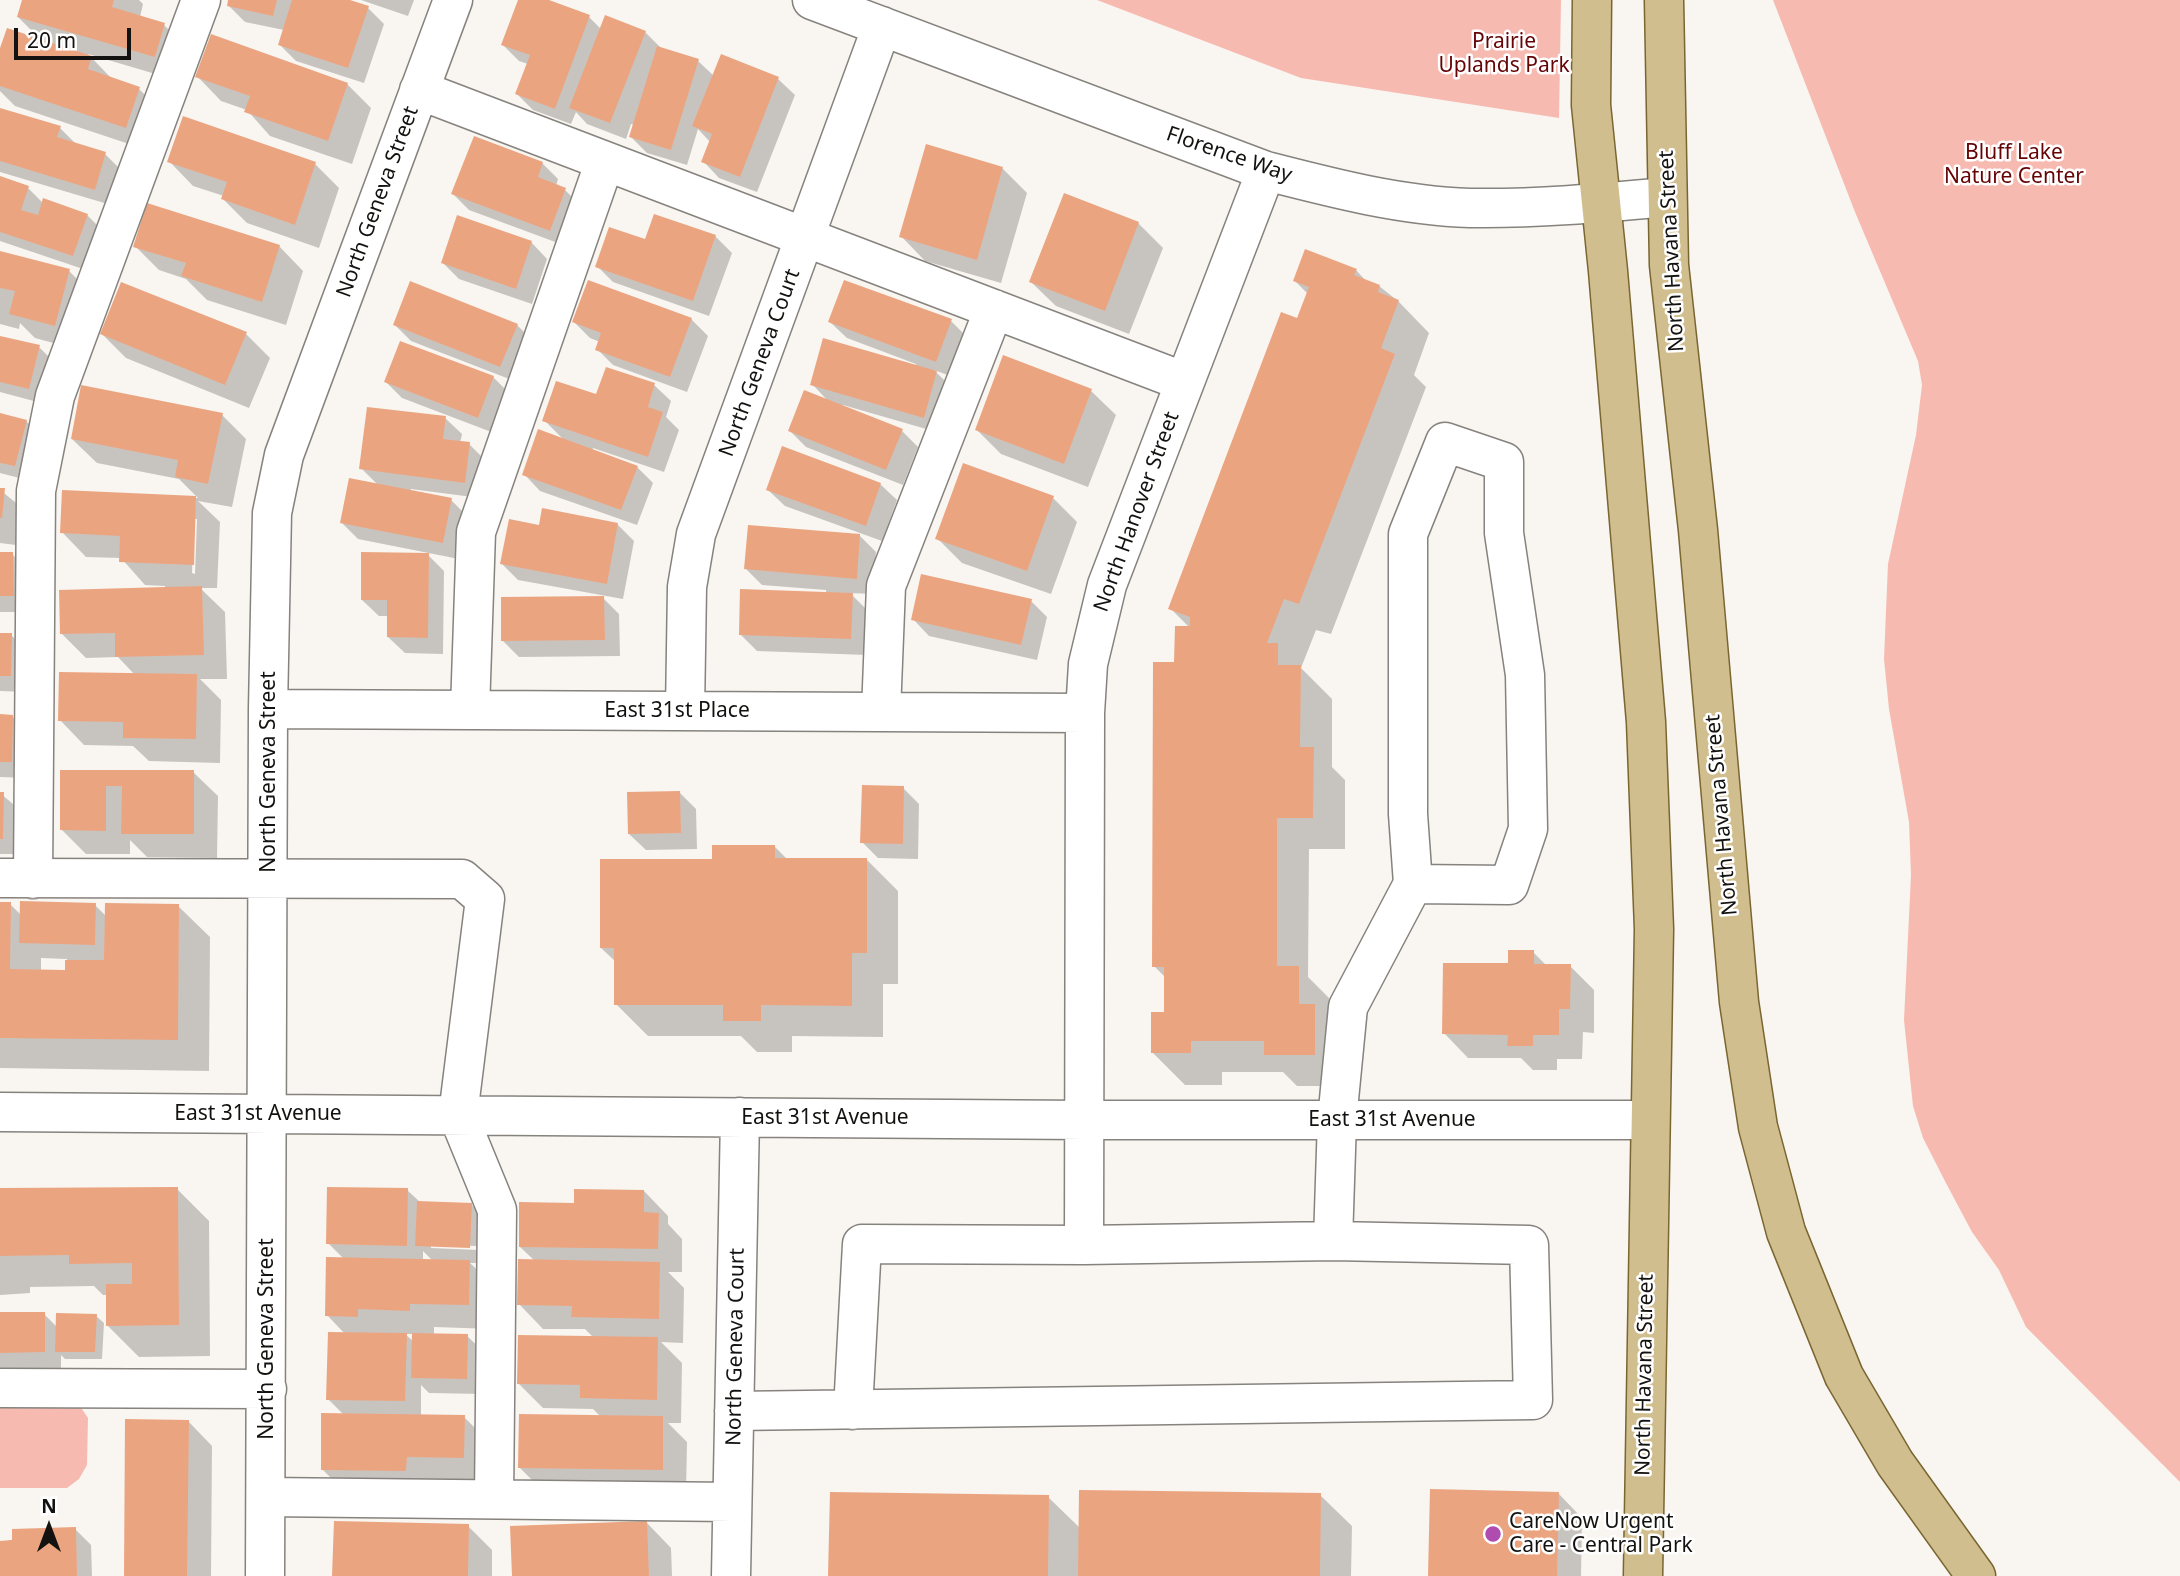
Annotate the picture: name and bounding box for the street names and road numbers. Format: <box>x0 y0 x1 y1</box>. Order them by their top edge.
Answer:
street label: North Geneva Street <box>332 103 424 301</box>
street label: Florence Way <box>1163 122 1295 188</box>
street label: North Havana Street <box>1654 149 1690 353</box>
street label: North Geneva Court <box>714 266 806 460</box>
street label: North Hanover Street <box>1089 408 1185 616</box>
street label: North Geneva Street <box>256 671 282 873</box>
street label: East 31st Place <box>604 698 750 724</box>
street label: North Havana Street <box>1701 713 1743 917</box>
street label: East 31st Avenue <box>174 1101 342 1127</box>
street label: East 31st Avenue <box>741 1105 909 1131</box>
street label: East 31st Avenue <box>1308 1107 1476 1133</box>
street label: North Geneva Street <box>254 1238 280 1440</box>
street label: North Geneva Court <box>722 1248 750 1446</box>
street label: North Havana Street <box>1631 1274 1659 1476</box>

